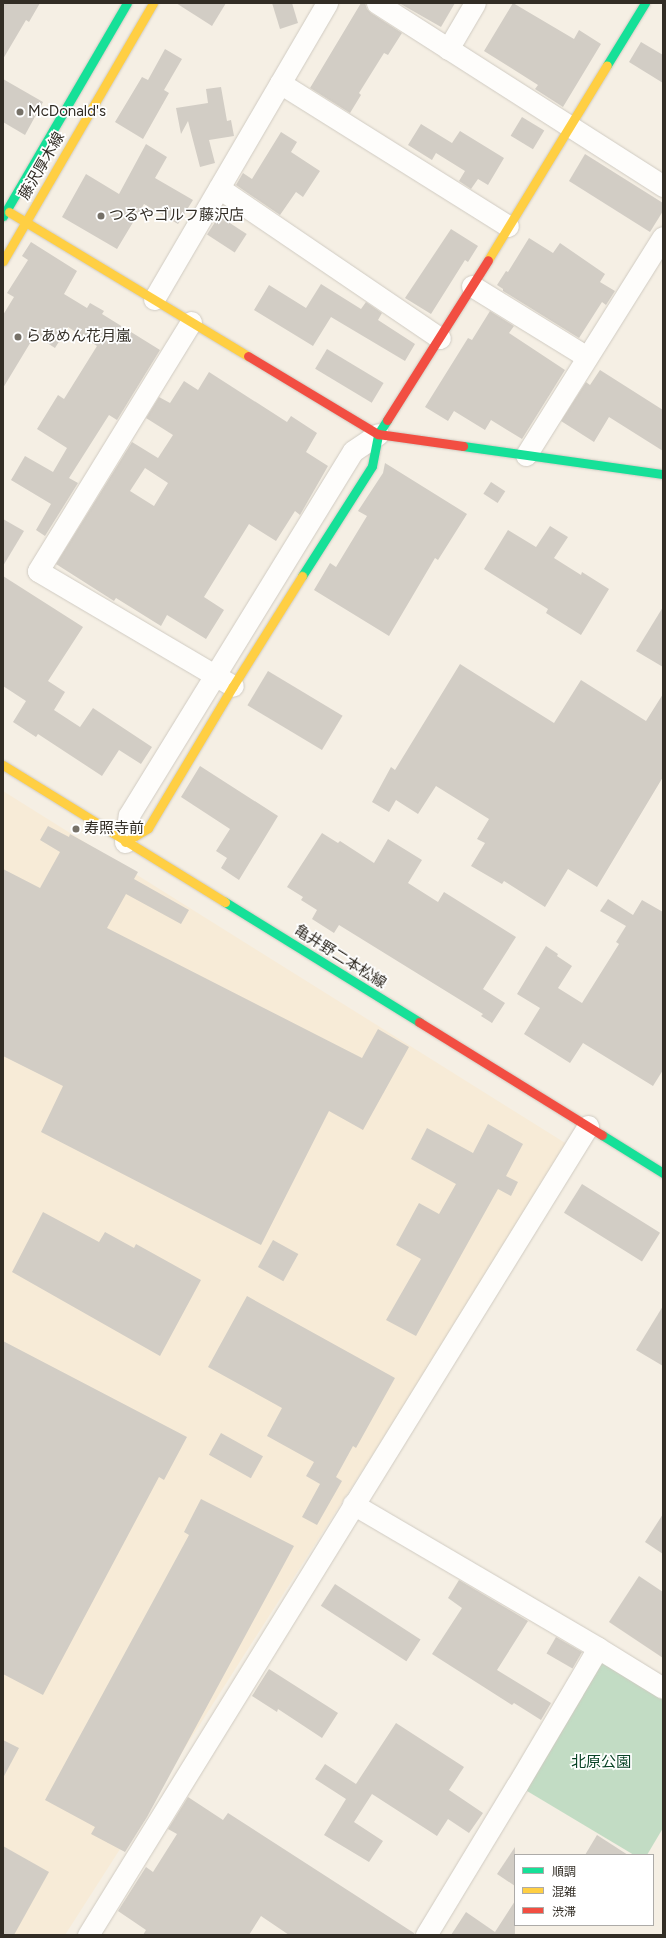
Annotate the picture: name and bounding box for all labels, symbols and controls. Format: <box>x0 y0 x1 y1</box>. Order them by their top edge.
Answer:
place label: McDonald's <box>28 103 106 121</box>
marker: McDonald's <box>15 107 25 117</box>
street label: 藤沢厚木線 <box>15 129 69 203</box>
place label: つるやゴルフ藤沢店 <box>109 207 244 225</box>
marker: つるやゴルフ藤沢店 <box>96 211 106 221</box>
place label: らあめん花月嵐 <box>26 328 131 346</box>
marker: らあめん花月嵐 <box>13 332 23 342</box>
place label: 寿照寺前 <box>84 820 144 838</box>
marker: 寿照寺前 <box>71 824 81 834</box>
street label: 亀井野二本松線 <box>291 922 389 992</box>
park label: 北原公園 <box>571 1754 631 1772</box>
legend <box>514 1854 654 1926</box>
text: 順調 <box>552 1865 576 1879</box>
text: 混雑 <box>552 1885 576 1899</box>
text: 渋滞 <box>552 1905 576 1919</box>

